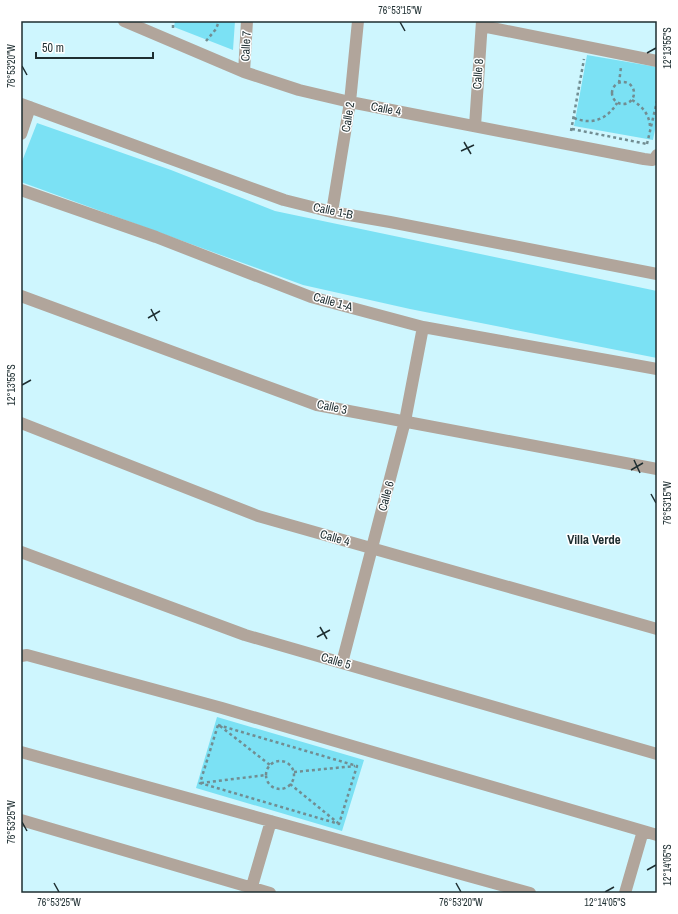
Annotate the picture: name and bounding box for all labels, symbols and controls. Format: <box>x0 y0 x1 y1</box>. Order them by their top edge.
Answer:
text: 76°53'15"W <box>378 4 422 17</box>
text: 12°13'55"S <box>661 27 674 69</box>
street label: Calle 7 <box>237 30 255 62</box>
scale bar <box>36 34 153 60</box>
text: 50 m <box>42 40 64 56</box>
text: 76°53'20"W <box>5 44 18 88</box>
street label: Calle 8 <box>469 58 487 90</box>
street label: Calle 4 <box>369 98 403 120</box>
street label: Calle 2 <box>338 101 358 133</box>
street label: Calle 1-B <box>312 199 355 223</box>
street label: Calle 1-A <box>311 289 355 315</box>
text: 12°13'55"S <box>5 364 18 406</box>
street label: Calle 3 <box>315 396 349 418</box>
street label: Calle 6 <box>374 479 398 513</box>
text: 76°53'15"W <box>661 481 674 525</box>
street label: Calle 4 <box>318 526 352 550</box>
district label: Villa Verde <box>567 531 621 548</box>
street label: Calle 5 <box>319 649 353 673</box>
text: 76°53'25"W <box>5 800 18 844</box>
text: 12°14'05"S <box>661 844 674 886</box>
text: 76°53'25"W <box>37 896 81 909</box>
text: 76°53'20"W <box>439 896 483 909</box>
text: 12°14'05"S <box>584 896 626 909</box>

